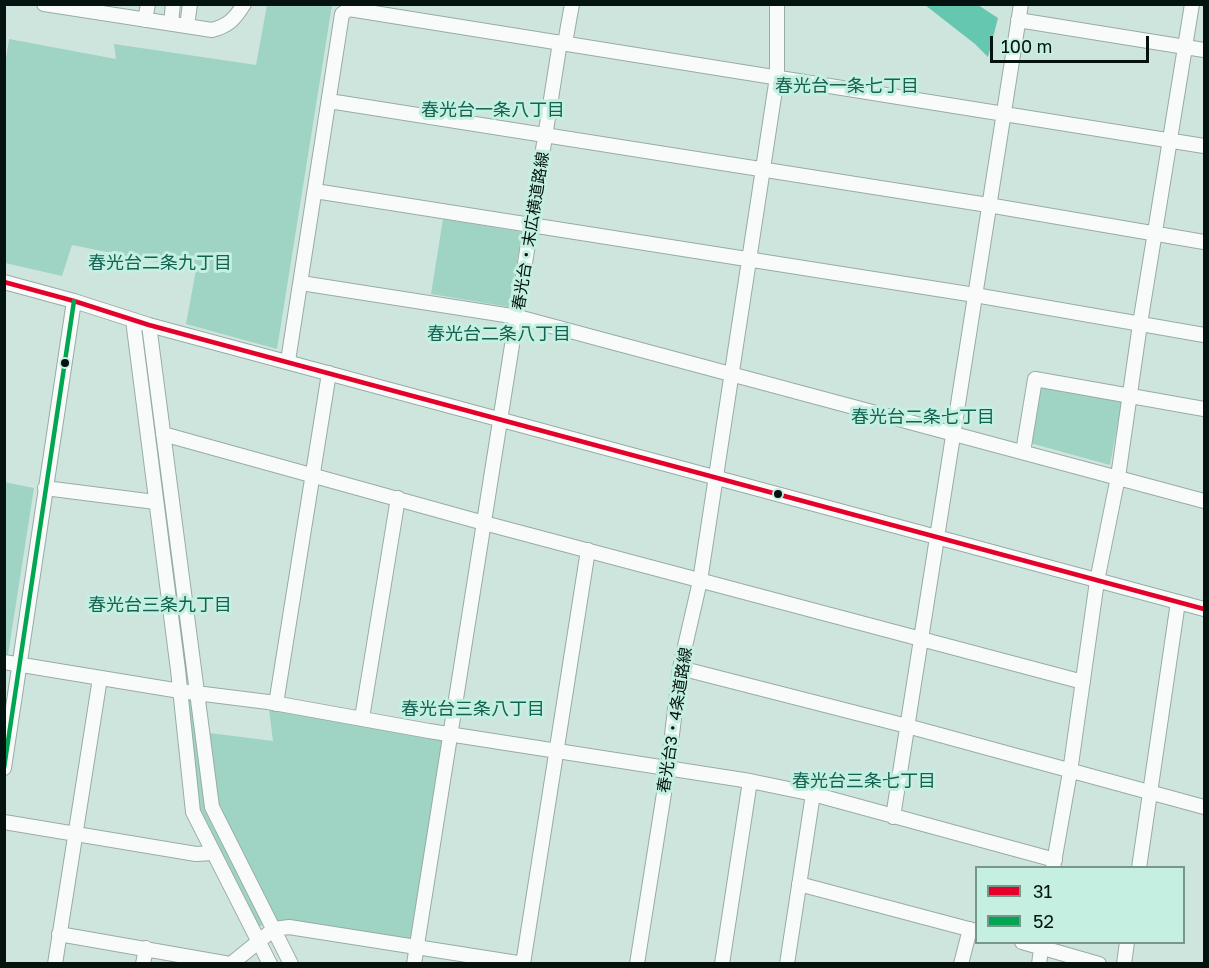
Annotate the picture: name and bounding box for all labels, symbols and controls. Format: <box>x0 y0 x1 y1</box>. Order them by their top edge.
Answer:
scale bar <box>993 24 1152 62</box>
text: 100 m <box>1001 35 1052 57</box>
district label: 春光台一条七丁目 <box>775 75 919 97</box>
district label: 春光台一条八丁目 <box>421 99 565 121</box>
street label: 春光台・末広横道路線 <box>509 150 553 312</box>
district label: 春光台二条九丁目 <box>88 252 232 274</box>
district label: 春光台二条八丁目 <box>427 323 571 345</box>
unlabelled marker <box>59 357 71 369</box>
district label: 春光台二条七丁目 <box>851 406 995 428</box>
unlabelled marker <box>772 488 784 500</box>
district label: 春光台三条九丁目 <box>88 594 232 616</box>
street label: 春光台3・4条道路線 <box>654 646 696 794</box>
district label: 春光台三条八丁目 <box>401 698 545 720</box>
district label: 春光台三条七丁目 <box>792 770 936 792</box>
legend <box>975 866 1185 944</box>
text: 31 <box>1033 880 1052 902</box>
text: 52 <box>1033 910 1054 932</box>

